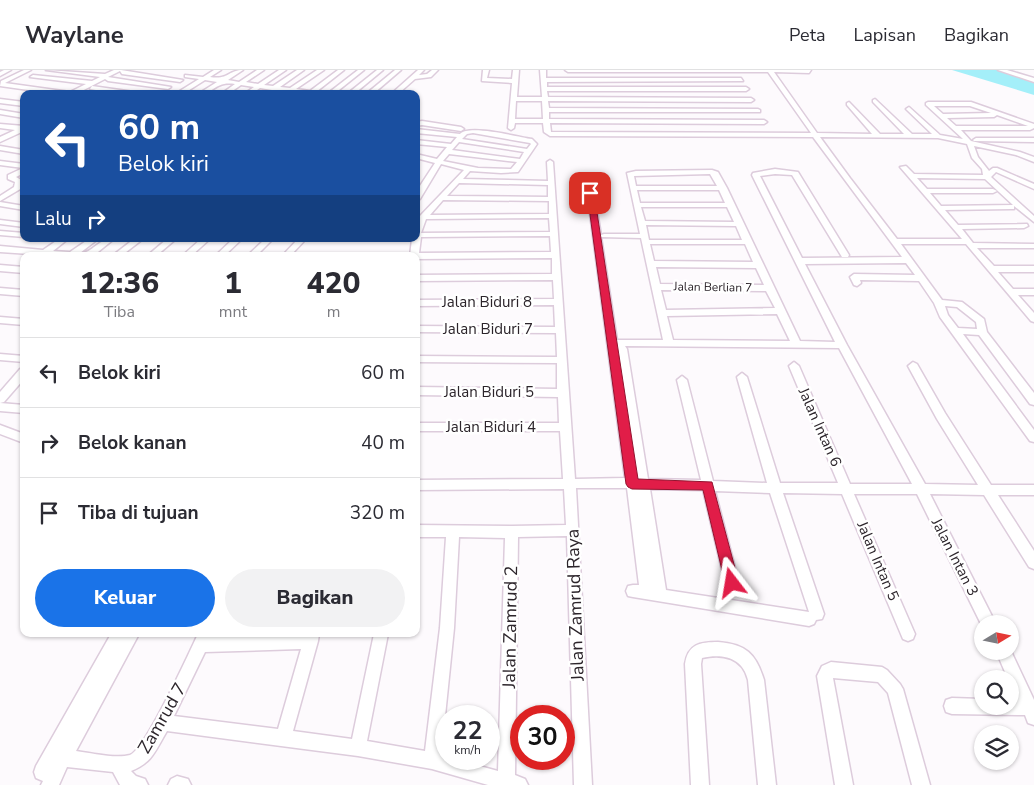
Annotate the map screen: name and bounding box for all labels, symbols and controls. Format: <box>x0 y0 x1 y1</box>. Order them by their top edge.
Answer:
text: Waylane <box>25 19 124 51</box>
text: Peta <box>789 23 825 47</box>
text: Lapisan <box>853 23 916 47</box>
text: Bagikan <box>944 23 1009 47</box>
text: 60 m <box>118 104 200 151</box>
icon: left <box>35 110 100 175</box>
text: Belok kiri <box>118 149 209 179</box>
pin <box>569 172 611 214</box>
icon: arrive <box>576 179 604 207</box>
icon: right <box>82 205 110 233</box>
text: Lalu <box>35 206 72 232</box>
text: 12:36 <box>79 263 159 304</box>
text: 1 <box>224 263 242 304</box>
text: 420 <box>307 263 361 304</box>
street label: Jalan Berlian 7 <box>673 278 752 296</box>
street label: Jalan Biduri 8 <box>441 292 532 312</box>
text: Tiba <box>104 301 135 323</box>
text: mnt <box>219 301 247 323</box>
text: m <box>327 301 340 323</box>
street label: Jalan Biduri 7 <box>442 319 533 339</box>
icon: left <box>35 359 63 387</box>
text: Belok kiri <box>78 360 161 386</box>
text: 60 m <box>361 360 405 386</box>
street label: Jalan Biduri 5 <box>443 382 534 402</box>
street label: Jalan Intan 6 <box>793 383 846 470</box>
street label: Jalan Biduri 4 <box>445 417 536 437</box>
icon: right <box>35 429 63 457</box>
text: Belok kanan <box>78 430 187 456</box>
text: 40 m <box>361 430 405 456</box>
icon: arrive <box>35 499 63 527</box>
text: Tiba di tujuan <box>78 500 199 526</box>
text: 320 m <box>350 500 405 526</box>
street label: Jalan Intan 3 <box>926 514 983 599</box>
street label: Jalan Intan 5 <box>852 517 904 604</box>
street label: Jalan Zamrud Raya <box>560 529 590 682</box>
position arrow <box>705 556 757 608</box>
street label: Jalan Zamrud 2 <box>497 565 523 690</box>
button: Keluar <box>35 569 215 627</box>
button: Bagikan <box>225 569 405 627</box>
north arrow <box>974 615 1019 660</box>
map controls <box>974 615 1019 770</box>
button: search <box>974 670 1019 715</box>
street label: Zamrud 7 <box>132 678 192 758</box>
speed limit sign: 30 <box>510 705 575 770</box>
text: 22 <box>452 714 483 748</box>
button: layers <box>974 725 1019 770</box>
text: km/h <box>454 742 481 758</box>

